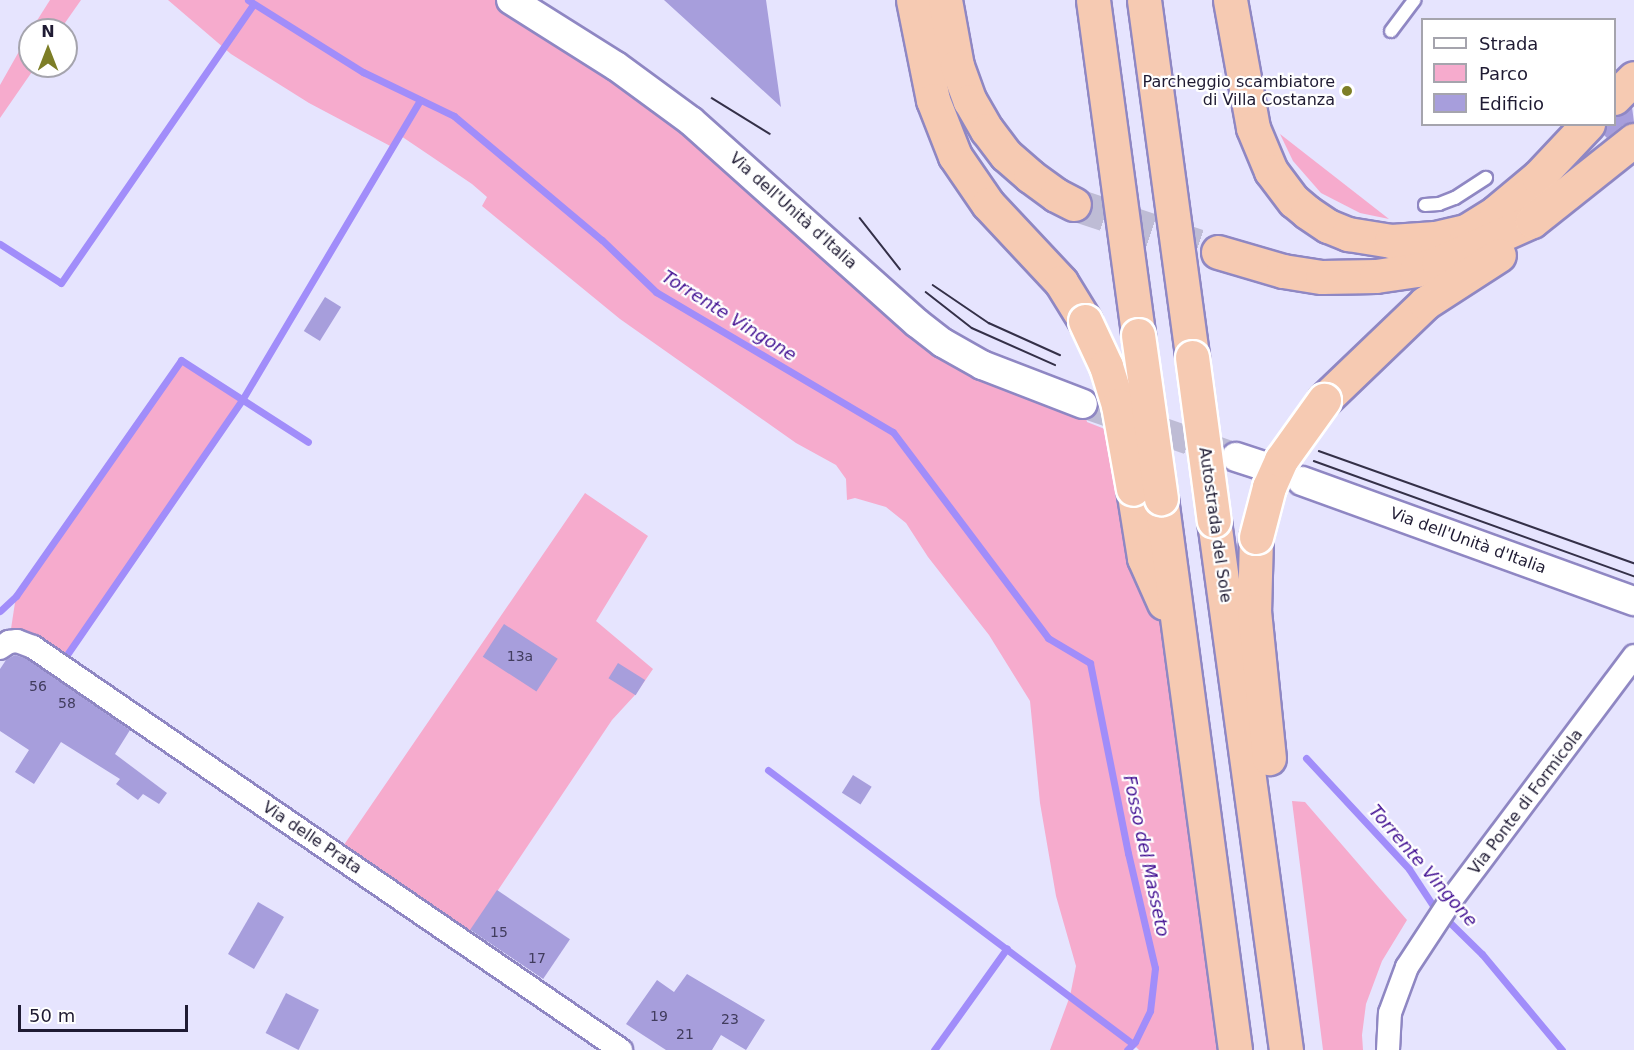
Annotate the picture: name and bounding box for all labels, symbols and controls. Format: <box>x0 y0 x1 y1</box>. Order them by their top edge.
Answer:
north arrow <box>18 18 78 78</box>
legend <box>1421 18 1616 126</box>
text: N <box>41 22 55 41</box>
text: Strada <box>1479 33 1538 54</box>
text: Parco <box>1479 63 1528 84</box>
place label: Parcheggio scambiatore di Villa Costanza <box>1143 72 1335 110</box>
marker: Parcheggio scambiatore di Villa Costanza <box>1340 84 1354 98</box>
text: Edificio <box>1479 93 1544 114</box>
street label: Via dell'Unità d'Italia <box>725 149 861 273</box>
water label: Torrente Vingone <box>658 266 800 366</box>
street label: Autostrada del Sole <box>1195 446 1235 604</box>
street label: Via dell'Unità d'Italia <box>1387 504 1549 578</box>
house number: 13a <box>507 648 533 664</box>
house number: 56 <box>29 678 47 694</box>
house number: 58 <box>58 695 76 711</box>
street label: Via Ponte di Formicola <box>1465 725 1587 879</box>
water label: Fosso del Masseto <box>1118 773 1174 939</box>
street label: Via delle Prata <box>259 798 365 878</box>
water label: Torrente Vingone <box>1364 801 1482 931</box>
house number: 15 <box>490 924 508 940</box>
house number: 17 <box>528 950 546 966</box>
scale bar <box>21 993 190 1031</box>
text: 50 m <box>29 1005 75 1026</box>
house number: 19 <box>650 1008 668 1024</box>
house number: 23 <box>721 1011 739 1027</box>
house number: 21 <box>676 1026 694 1042</box>

